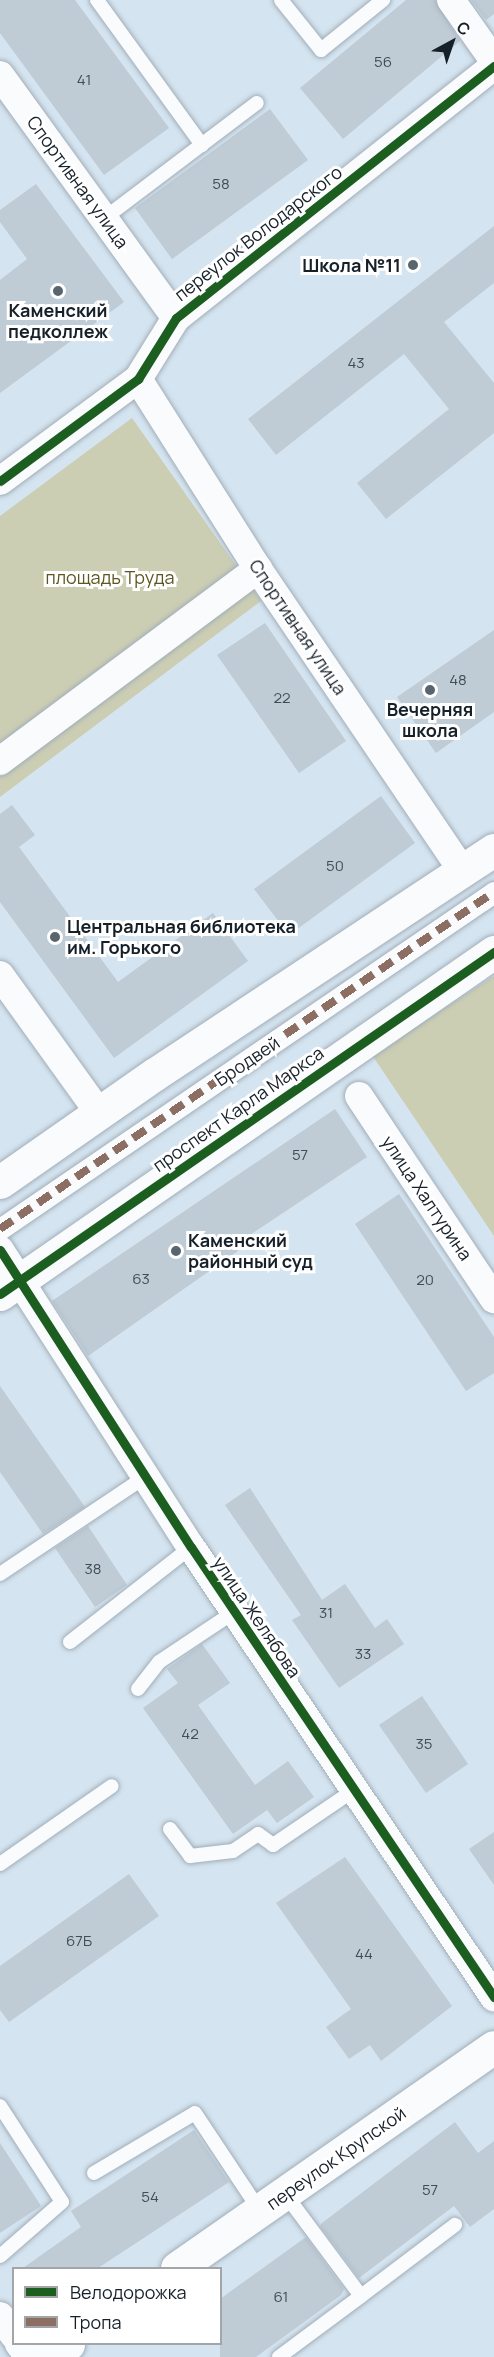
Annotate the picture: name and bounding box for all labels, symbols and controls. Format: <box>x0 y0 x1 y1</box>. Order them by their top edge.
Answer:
north arrow <box>422 12 482 72</box>
text: С <box>452 16 475 40</box>
house number: 56 <box>374 53 392 71</box>
house number: 41 <box>77 71 91 89</box>
street label: Спортивная улица <box>23 112 133 252</box>
street label: переулок Володарского <box>170 161 346 305</box>
house number: 58 <box>212 175 230 193</box>
place label: Школа №11 <box>302 254 401 276</box>
marker: Школа №11 <box>406 258 420 272</box>
marker: Каменский педколлеж <box>51 284 65 298</box>
place label: Каменский педколлеж <box>8 300 108 342</box>
house number: 43 <box>347 354 365 372</box>
street label: Спортивная улица <box>245 555 351 699</box>
park label: площадь Труда <box>45 566 175 588</box>
house number: 48 <box>449 671 467 689</box>
marker: Вечерняя школа <box>423 683 437 697</box>
house number: 22 <box>273 689 291 707</box>
place label: Вечерняя школа <box>387 699 473 742</box>
house number: 50 <box>326 857 344 875</box>
place label: Центральная библиотека им. Горького <box>67 916 296 958</box>
marker: Центральная библиотека им. Горького <box>48 930 62 944</box>
street label: Бродвей <box>211 1032 283 1090</box>
street label: проспект Карла Маркса <box>148 1042 328 1176</box>
street label: улица Халтурина <box>377 1132 477 1264</box>
house number: 57 <box>292 1146 308 1164</box>
place label: Каменский районный суд <box>188 1230 313 1272</box>
marker: Каменский районный суд <box>169 1244 183 1258</box>
house number: 63 <box>132 1270 150 1288</box>
house number: 20 <box>416 1271 434 1289</box>
street label: улица Желябова <box>208 1552 306 1682</box>
house number: 38 <box>84 1560 102 1578</box>
house number: 31 <box>319 1604 333 1622</box>
house number: 33 <box>355 1645 371 1663</box>
house number: 42 <box>181 1725 199 1743</box>
house number: 35 <box>416 1735 432 1753</box>
house number: 67Б <box>66 1932 92 1950</box>
house number: 44 <box>355 1945 373 1963</box>
street label: переулок Крупской <box>262 2102 410 2214</box>
house number: 57 <box>422 2181 438 2199</box>
house number: 54 <box>141 2188 159 2206</box>
legend <box>12 2267 222 2345</box>
text: Велодорожка <box>70 2280 187 2304</box>
house number: 61 <box>274 2288 288 2306</box>
text: Тропа <box>70 2310 121 2334</box>

